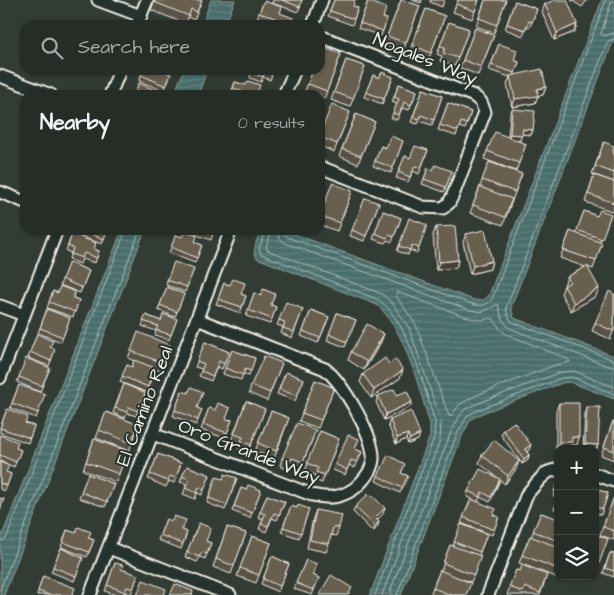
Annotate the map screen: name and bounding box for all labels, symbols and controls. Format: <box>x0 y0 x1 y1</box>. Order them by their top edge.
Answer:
search box <box>20 20 325 75</box>
street label: Nogales Way <box>368 26 482 93</box>
icon: search <box>38 34 66 62</box>
text: Search here <box>78 34 190 61</box>
text: Nearby <box>40 108 110 137</box>
text: 0 results <box>238 112 305 134</box>
street label: El Camino Real <box>110 342 180 470</box>
street label: Oro Grande Way <box>174 413 324 493</box>
map controls <box>554 445 599 580</box>
button: + <box>554 445 599 490</box>
button: − <box>554 490 599 535</box>
button: layers <box>554 535 599 580</box>

